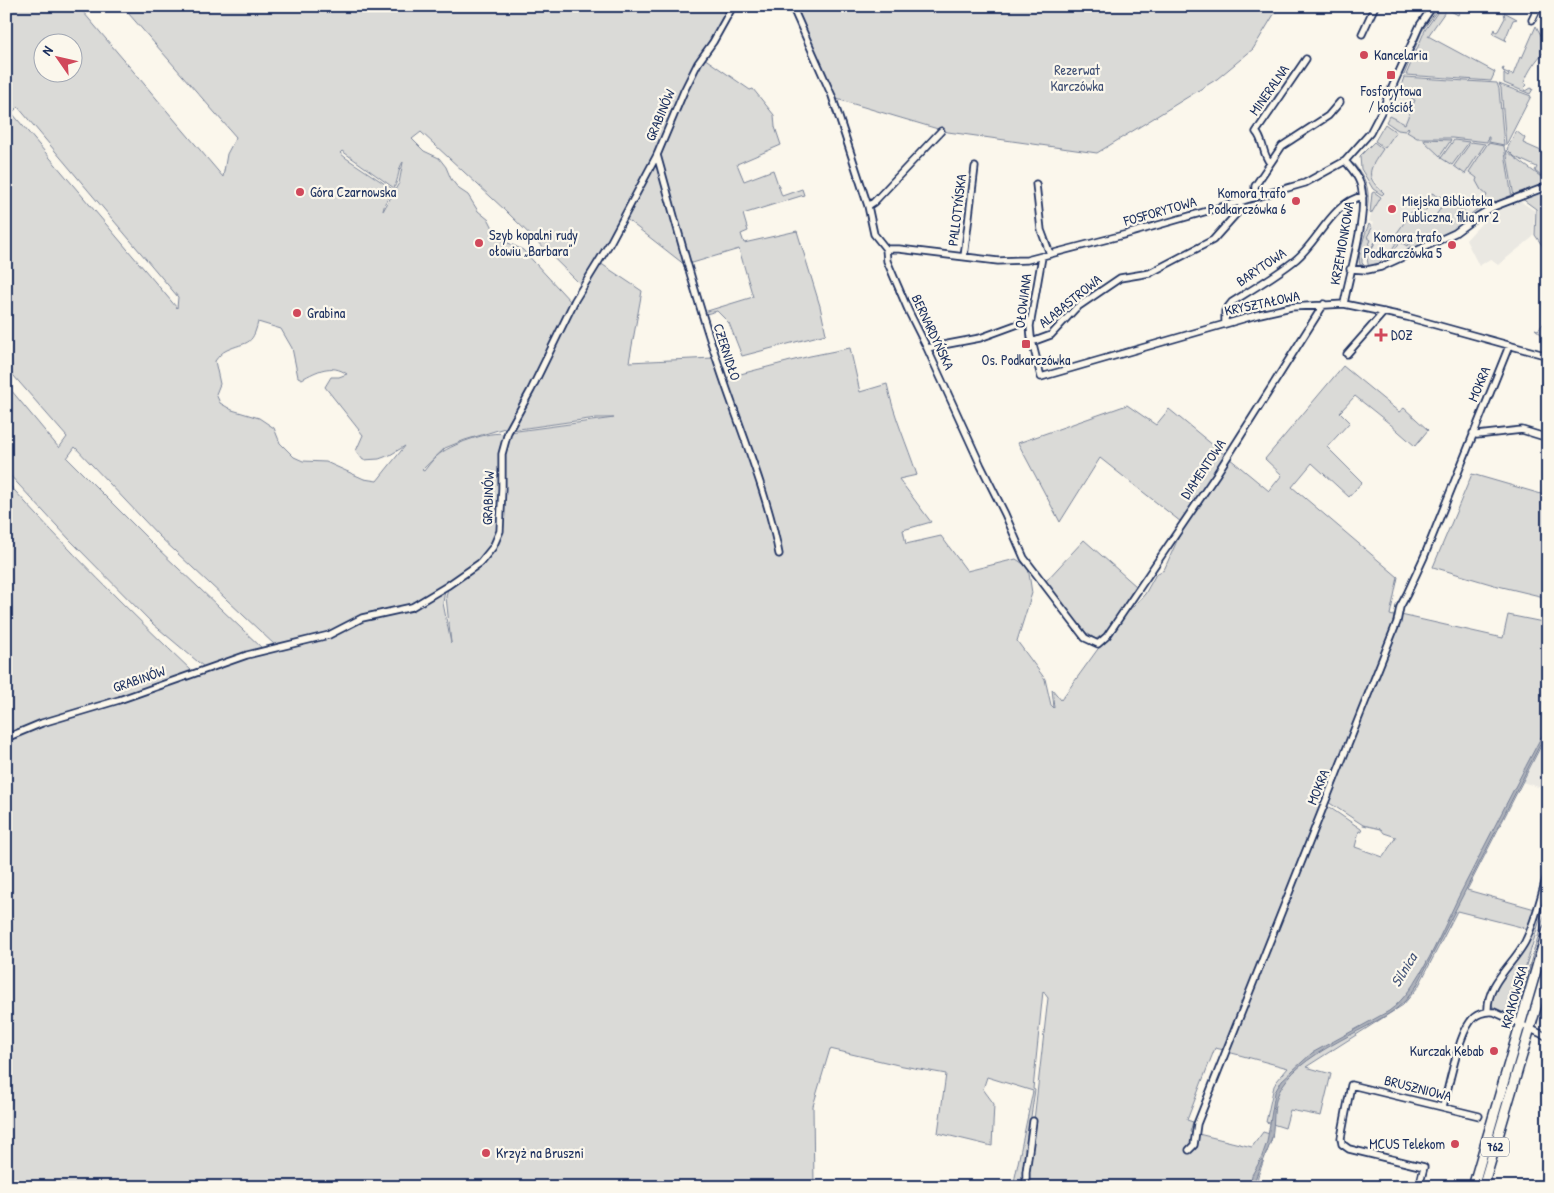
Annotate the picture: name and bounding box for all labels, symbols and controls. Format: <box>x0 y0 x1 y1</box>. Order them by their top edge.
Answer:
north arrow <box>32 32 82 82</box>
text: N <box>37 42 57 59</box>
place label: Kancelaria <box>1374 45 1428 64</box>
marker: Kancelaria <box>1358 49 1370 61</box>
park label: Rezerwat Karczówka <box>1050 60 1104 95</box>
street label: MINERALNA <box>1244 60 1293 119</box>
marker: Fosforytowa / kościół <box>1385 69 1397 81</box>
place label: Fosforytowa / kościół <box>1360 81 1422 116</box>
street label: GRABINÓW <box>640 86 679 143</box>
street label: PALLOTYŃSKA <box>943 173 970 247</box>
place label: Góra Czarnowska <box>310 182 397 201</box>
place label: Komora trafo Podkarczówka 6 <box>1208 183 1286 218</box>
marker: Góra Czarnowska <box>294 186 306 198</box>
street label: FOSFORYTOWA <box>1120 191 1199 230</box>
place label: Miejska Biblioteka Publiczna, filia nr 2 <box>1402 191 1499 226</box>
marker: Komora trafo Podkarczówka 6 <box>1290 195 1302 207</box>
street label: KRZEMIONKOWA <box>1325 200 1358 286</box>
marker: Miejska Biblioteka Publiczna, filia nr 2 <box>1386 203 1398 215</box>
place label: Szyb kopalni rudy ołowiu „Barbara” <box>489 225 578 260</box>
place label: Komora trafo Podkarczówka 5 <box>1363 227 1442 262</box>
marker: Szyb kopalni rudy ołowiu „Barbara” <box>473 237 485 249</box>
marker: Komora trafo Podkarczówka 5 <box>1446 239 1458 251</box>
street label: BARYTOWA <box>1232 243 1289 290</box>
street label: ALABASTROWA <box>1034 269 1105 332</box>
street label: OŁOWIANA <box>1010 272 1035 329</box>
street label: KRYSZTAŁOWA <box>1223 285 1301 320</box>
street label: BERNARDYŃSKA <box>908 291 959 373</box>
place label: Grabina <box>307 303 346 322</box>
marker: Grabina <box>291 307 303 319</box>
street label: CZERNIDŁO <box>709 321 746 383</box>
place label: DOZ <box>1391 325 1413 344</box>
marker: DOZ <box>1375 329 1387 341</box>
marker: Os. Podkarczówka <box>1020 338 1032 350</box>
place label: Os. Podkarczówka <box>982 350 1071 369</box>
street label: MOKRA <box>1463 363 1495 404</box>
street label: DIAMENTOWA <box>1176 435 1230 502</box>
street label: GRABINÓW <box>477 470 498 525</box>
street label: GRABINÓW <box>110 661 168 696</box>
street label: MOKRA <box>1302 766 1333 807</box>
water label: Silnica <box>1385 947 1423 991</box>
street label: KRAKOWSKA <box>1495 963 1532 1031</box>
place label: Kurczak Kebab <box>1410 1041 1484 1060</box>
marker: Kurczak Kebab <box>1488 1045 1500 1057</box>
street label: BRUSZNIOWA <box>1383 1070 1454 1105</box>
place label: MCUS Telekom <box>1369 1134 1445 1153</box>
marker: MCUS Telekom <box>1449 1138 1461 1150</box>
road number: 762 <box>1481 1138 1509 1156</box>
place label: Krzyż na Bruszni <box>496 1143 584 1163</box>
marker: Krzyż na Bruszni <box>480 1147 492 1159</box>

